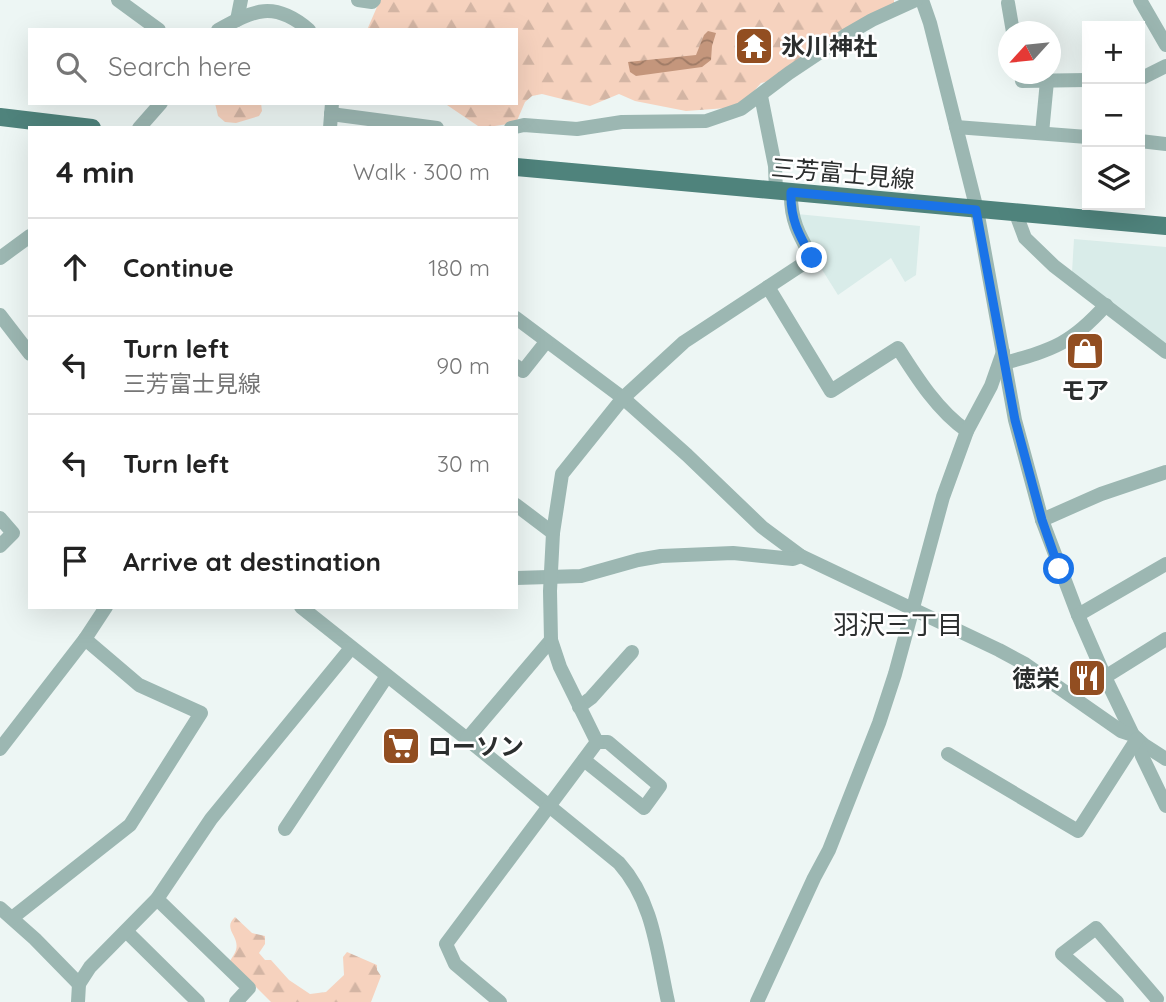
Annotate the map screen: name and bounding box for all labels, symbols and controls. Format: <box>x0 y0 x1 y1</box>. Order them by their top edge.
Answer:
north arrow <box>998 21 1061 84</box>
map controls <box>1082 21 1145 210</box>
button: + <box>1082 21 1145 84</box>
temple icon: 氷川神社 <box>733 25 775 67</box>
search box <box>28 28 518 105</box>
place label: 氷川神社 <box>781 31 877 61</box>
icon: search <box>52 48 90 86</box>
text: Search here <box>108 50 252 83</box>
button: − <box>1082 84 1145 147</box>
button: layers <box>1082 147 1145 210</box>
street label: 三芳富士見線 <box>770 152 916 194</box>
text: 4 min <box>56 153 135 191</box>
text: Walk · 300 m <box>353 157 490 186</box>
route end <box>796 242 827 273</box>
icon: ahead <box>56 248 94 286</box>
text: Continue <box>123 251 234 284</box>
text: 180 m <box>428 253 490 282</box>
shop icon: モア <box>1064 330 1106 372</box>
text: Turn left <box>123 332 230 365</box>
icon: left <box>56 346 94 384</box>
text: 90 m <box>436 351 490 380</box>
text: 三芳富士見線 <box>123 369 261 398</box>
place label: モア <box>1061 375 1109 405</box>
icon: left <box>56 444 94 482</box>
text: Turn left <box>123 447 230 480</box>
text: 30 m <box>437 449 490 478</box>
icon: arrive <box>56 542 94 580</box>
text: Arrive at destination <box>123 545 381 578</box>
route start <box>1043 553 1074 584</box>
district label: 羽沢三丁目 <box>833 608 963 641</box>
restaurant icon: 徳栄 <box>1066 657 1108 699</box>
place label: 徳栄 <box>1012 663 1060 693</box>
supermarket icon: ローソン <box>380 725 422 767</box>
place label: ローソン <box>428 731 524 761</box>

